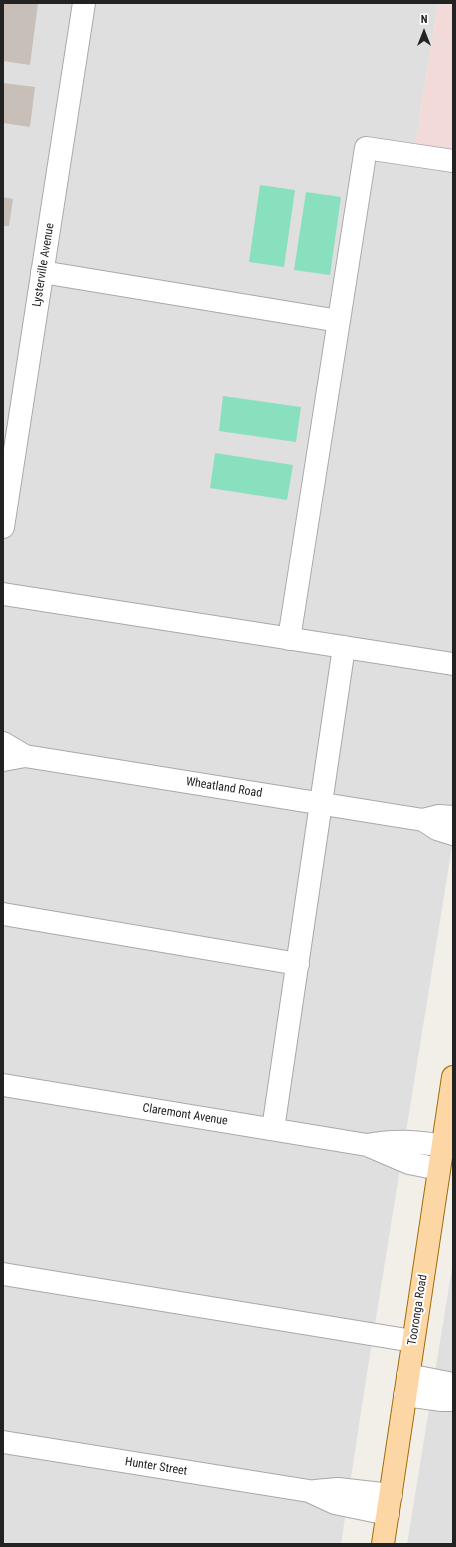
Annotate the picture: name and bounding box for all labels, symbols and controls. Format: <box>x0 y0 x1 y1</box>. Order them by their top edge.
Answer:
north arrow <box>404 12 444 52</box>
text: N <box>421 13 427 26</box>
street label: Lysterville Avenue <box>30 222 58 308</box>
street label: Wheatland Road <box>185 775 263 801</box>
street label: Claremont Avenue <box>141 1101 229 1129</box>
street label: Tooronga Road <box>405 1274 431 1346</box>
street label: Hunter Street <box>124 1455 188 1479</box>

